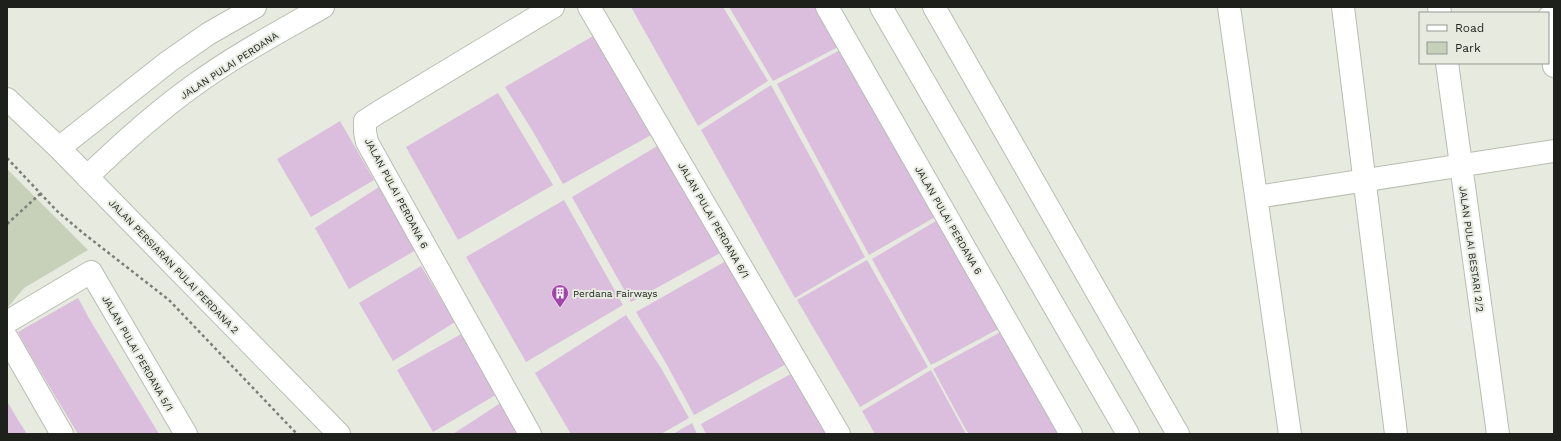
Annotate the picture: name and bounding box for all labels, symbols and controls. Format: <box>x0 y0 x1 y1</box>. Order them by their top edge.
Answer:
legend <box>1419 12 1549 64</box>
text: Road <box>1455 21 1484 35</box>
street label: JALAN PULAI PERDANA <box>178 30 280 101</box>
text: Park <box>1455 41 1481 55</box>
street label: JALAN PULAI PERDANA 6 <box>363 136 430 250</box>
street label: JALAN PULAI PERDANA 6/1 <box>676 161 751 280</box>
street label: JALAN PULAI PERDANA 6 <box>913 164 984 276</box>
street label: JALAN PULAI BESTARI 2/2 <box>1457 185 1486 313</box>
street label: JALAN PERSIARAN PULAI PERDANA 2 <box>106 197 241 336</box>
building icon: Perdana Fairways <box>550 283 570 308</box>
place label: Perdana Fairways <box>573 288 658 299</box>
street label: JALAN PULAI PERDANA 5/1 <box>100 294 175 413</box>

